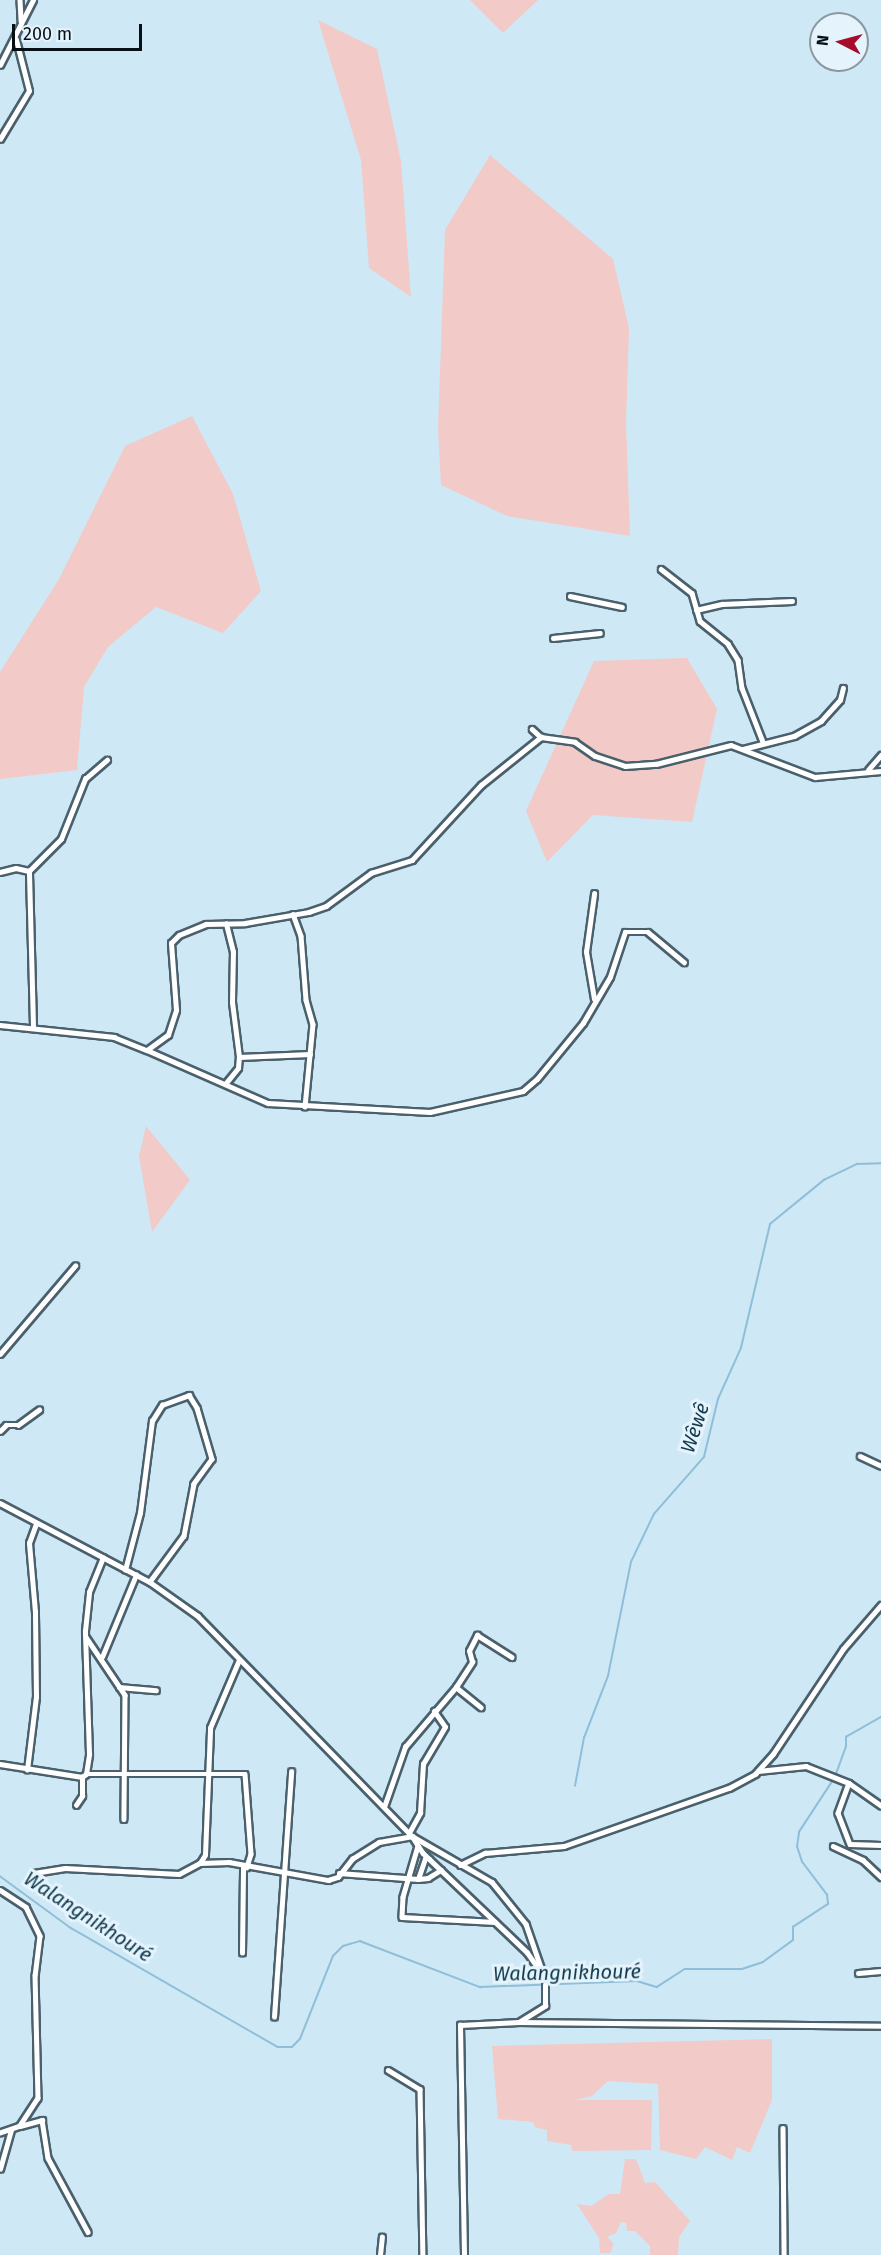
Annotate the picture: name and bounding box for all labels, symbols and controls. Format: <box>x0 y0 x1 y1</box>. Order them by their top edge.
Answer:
scale bar <box>15 12 146 50</box>
north arrow <box>809 12 869 72</box>
text: 200 m <box>23 23 72 45</box>
text: N <box>813 34 833 47</box>
water label: Wêwê <box>676 1400 714 1456</box>
water label: Walangnikhouré <box>19 1867 157 1967</box>
water label: Walangnikhouré <box>493 1960 641 1986</box>

